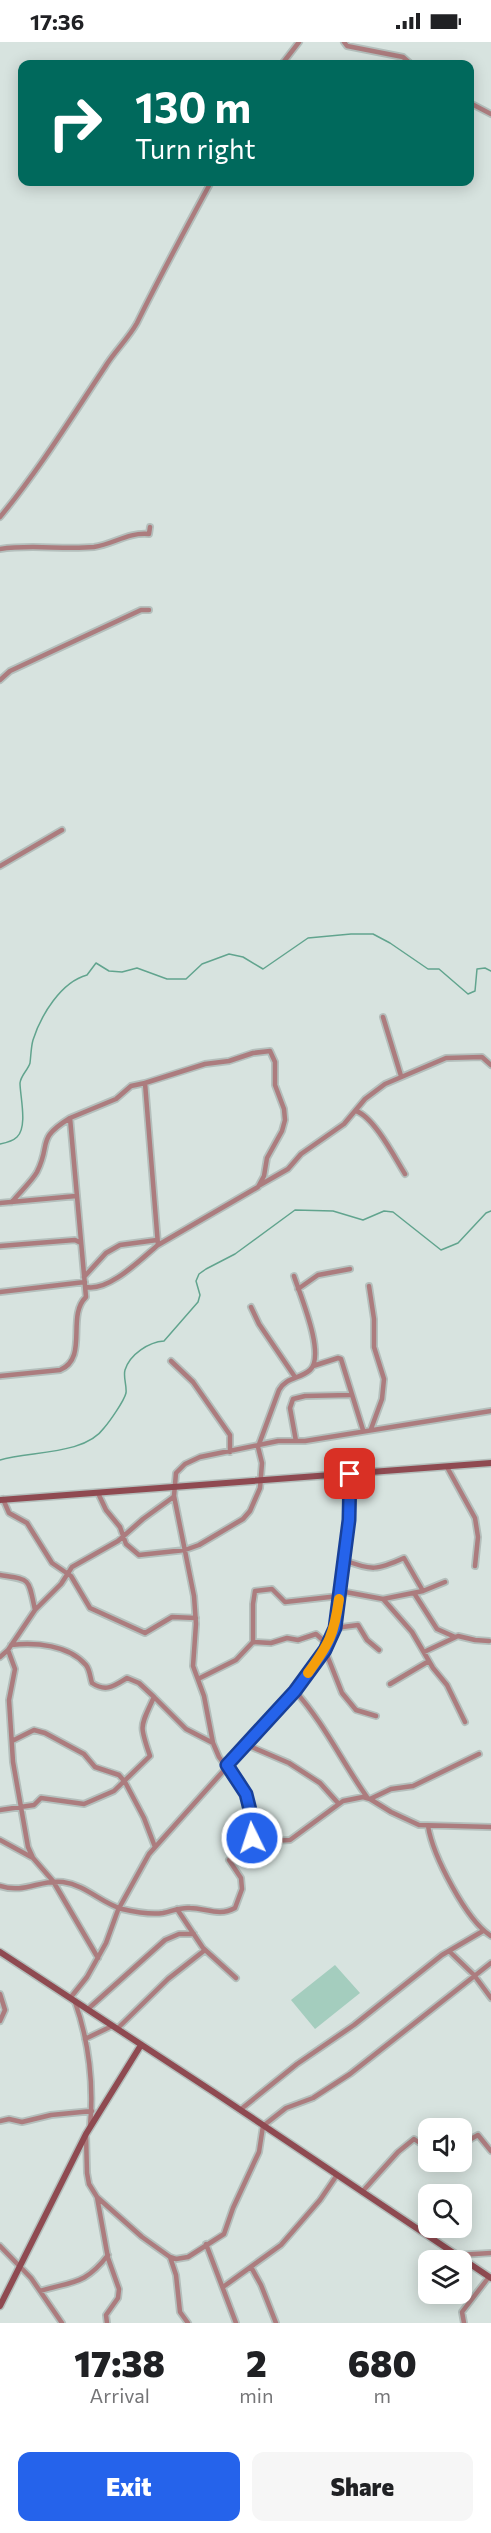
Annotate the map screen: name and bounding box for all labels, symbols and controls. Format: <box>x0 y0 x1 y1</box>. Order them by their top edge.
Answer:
text: 17:36 <box>30 8 84 35</box>
text: 130 m <box>135 80 251 132</box>
icon: right <box>36 84 114 162</box>
text: Turn right <box>135 132 255 165</box>
pin <box>324 1448 375 1499</box>
icon: arrive <box>333 1457 366 1490</box>
position arrow <box>220 1806 284 1870</box>
map controls <box>418 2118 472 2304</box>
button: sound <box>418 2118 472 2172</box>
button: search <box>418 2184 472 2238</box>
button: layers <box>418 2250 472 2304</box>
text: 17:38 <box>74 2340 165 2384</box>
text: 2 <box>246 2340 267 2384</box>
text: 680 <box>348 2340 417 2384</box>
text: Arrival <box>89 2383 150 2407</box>
text: min <box>239 2383 273 2407</box>
text: m <box>373 2383 391 2407</box>
button: Exit <box>18 2452 240 2521</box>
button: Share <box>252 2452 473 2521</box>

